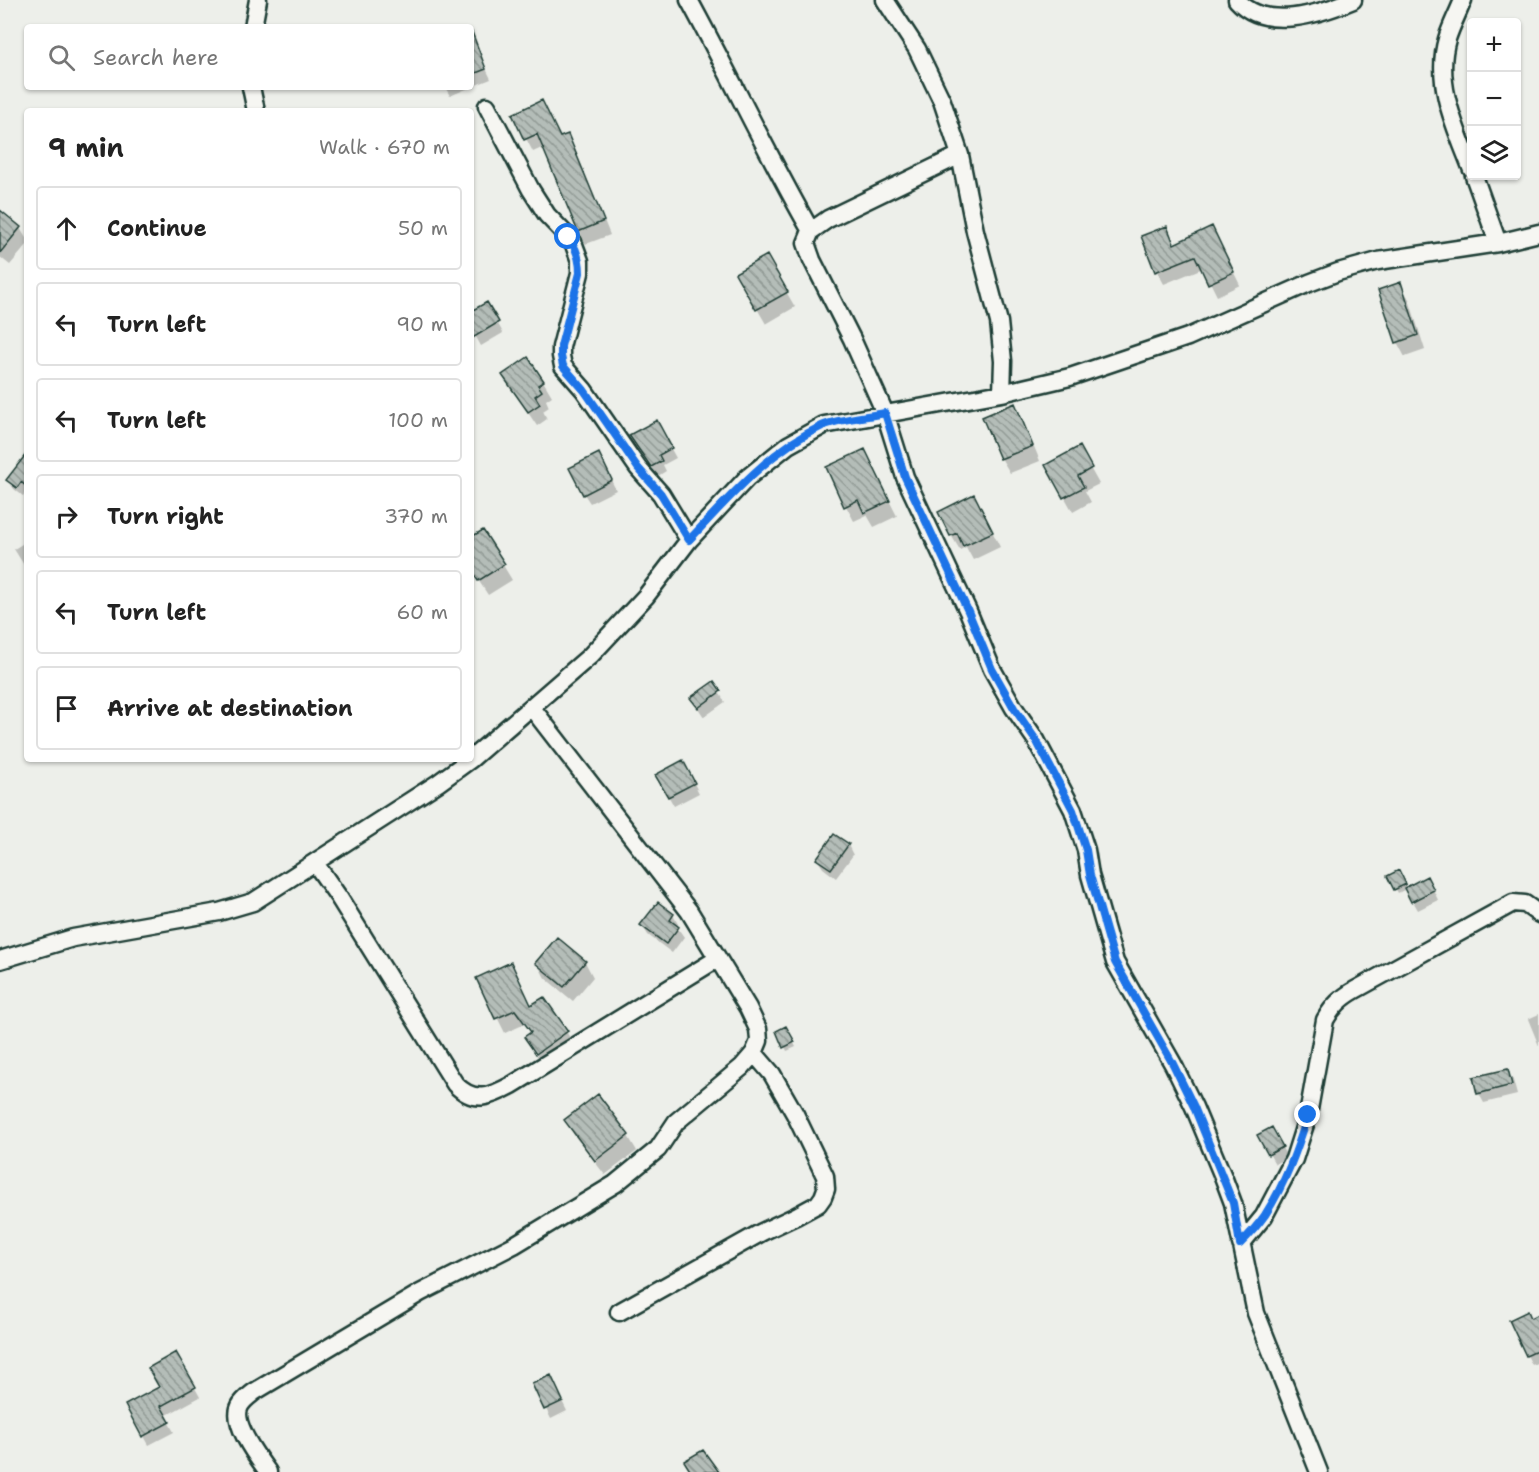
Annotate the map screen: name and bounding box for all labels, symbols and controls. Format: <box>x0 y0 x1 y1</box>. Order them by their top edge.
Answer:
map controls <box>1467 18 1521 180</box>
button: + <box>1467 18 1521 72</box>
search box <box>24 24 474 90</box>
icon: search <box>45 41 78 74</box>
text: Search here <box>93 43 219 72</box>
button: − <box>1467 72 1521 126</box>
button: layers <box>1467 126 1521 180</box>
text: 9 min <box>48 130 124 165</box>
text: Walk · 670 m <box>319 134 450 160</box>
icon: ahead <box>50 212 83 245</box>
text: Continue <box>107 214 207 243</box>
text: 50 m <box>398 215 448 241</box>
route start <box>554 223 580 249</box>
icon: left <box>50 308 83 341</box>
text: Turn left <box>107 310 206 339</box>
text: 90 m <box>396 311 448 337</box>
icon: left <box>50 404 83 437</box>
text: Turn left <box>107 406 206 435</box>
text: 100 m <box>388 407 448 433</box>
icon: right <box>50 500 83 533</box>
text: Turn right <box>107 502 224 531</box>
text: 370 m <box>384 503 448 529</box>
icon: left <box>50 596 83 629</box>
text: Turn left <box>107 598 206 627</box>
text: 60 m <box>396 599 448 625</box>
icon: arrive <box>50 692 83 725</box>
text: Arrive at destination <box>107 694 353 723</box>
route end <box>1294 1101 1320 1127</box>

